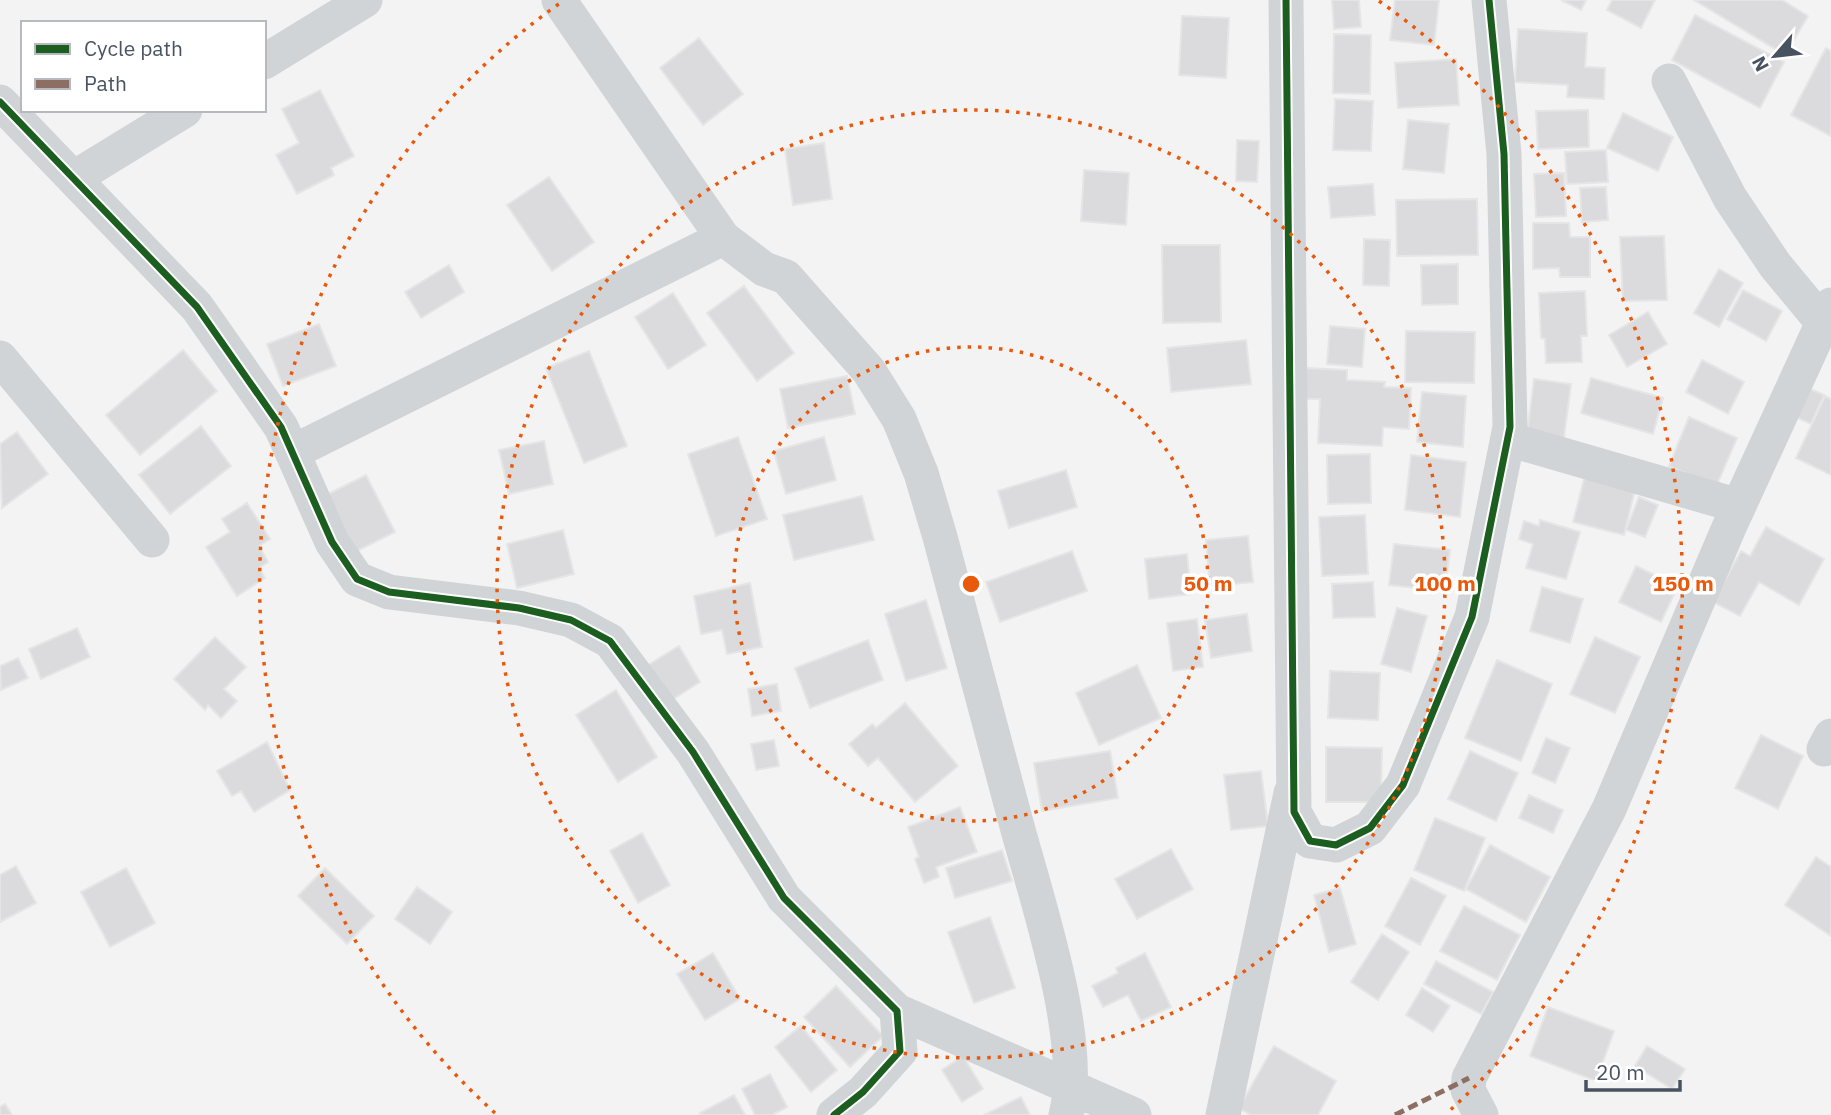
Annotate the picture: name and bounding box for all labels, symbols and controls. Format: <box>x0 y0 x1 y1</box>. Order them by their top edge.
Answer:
legend <box>21 21 266 112</box>
north arrow <box>1740 21 1810 91</box>
text: Cycle path <box>84 34 183 62</box>
text: N <box>1746 52 1774 76</box>
text: Path <box>84 69 127 97</box>
text: 50 m <box>1184 569 1232 597</box>
text: 100 m <box>1414 569 1476 597</box>
text: 150 m <box>1652 569 1714 597</box>
centre of rings <box>959 572 983 596</box>
scale bar <box>1586 1048 1680 1092</box>
text: 20 m <box>1596 1058 1645 1086</box>

